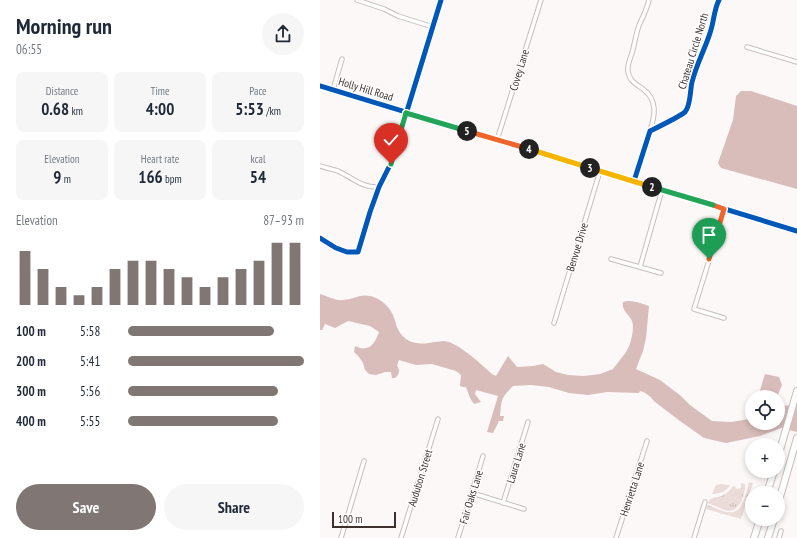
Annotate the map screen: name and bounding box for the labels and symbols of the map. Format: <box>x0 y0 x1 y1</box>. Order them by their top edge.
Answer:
street label: Chateau Circle North <box>675 11 711 91</box>
street label: Covey Lane <box>506 47 532 92</box>
street label: Holly Hill Road <box>337 74 395 104</box>
pin: 5 <box>457 121 477 141</box>
pin <box>374 123 408 164</box>
pin: 4 <box>519 139 539 159</box>
pin: 3 <box>580 158 600 178</box>
pin: 2 <box>642 177 662 197</box>
pin <box>692 218 726 259</box>
street label: Benvue Drive <box>563 220 591 273</box>
street label: Laura Lane <box>503 441 529 485</box>
street label: Audubon Street <box>405 448 435 508</box>
street label: Henrietta Lane <box>617 460 647 518</box>
street label: Fair Oaks Lane <box>456 468 486 526</box>
scale bar <box>332 510 396 529</box>

